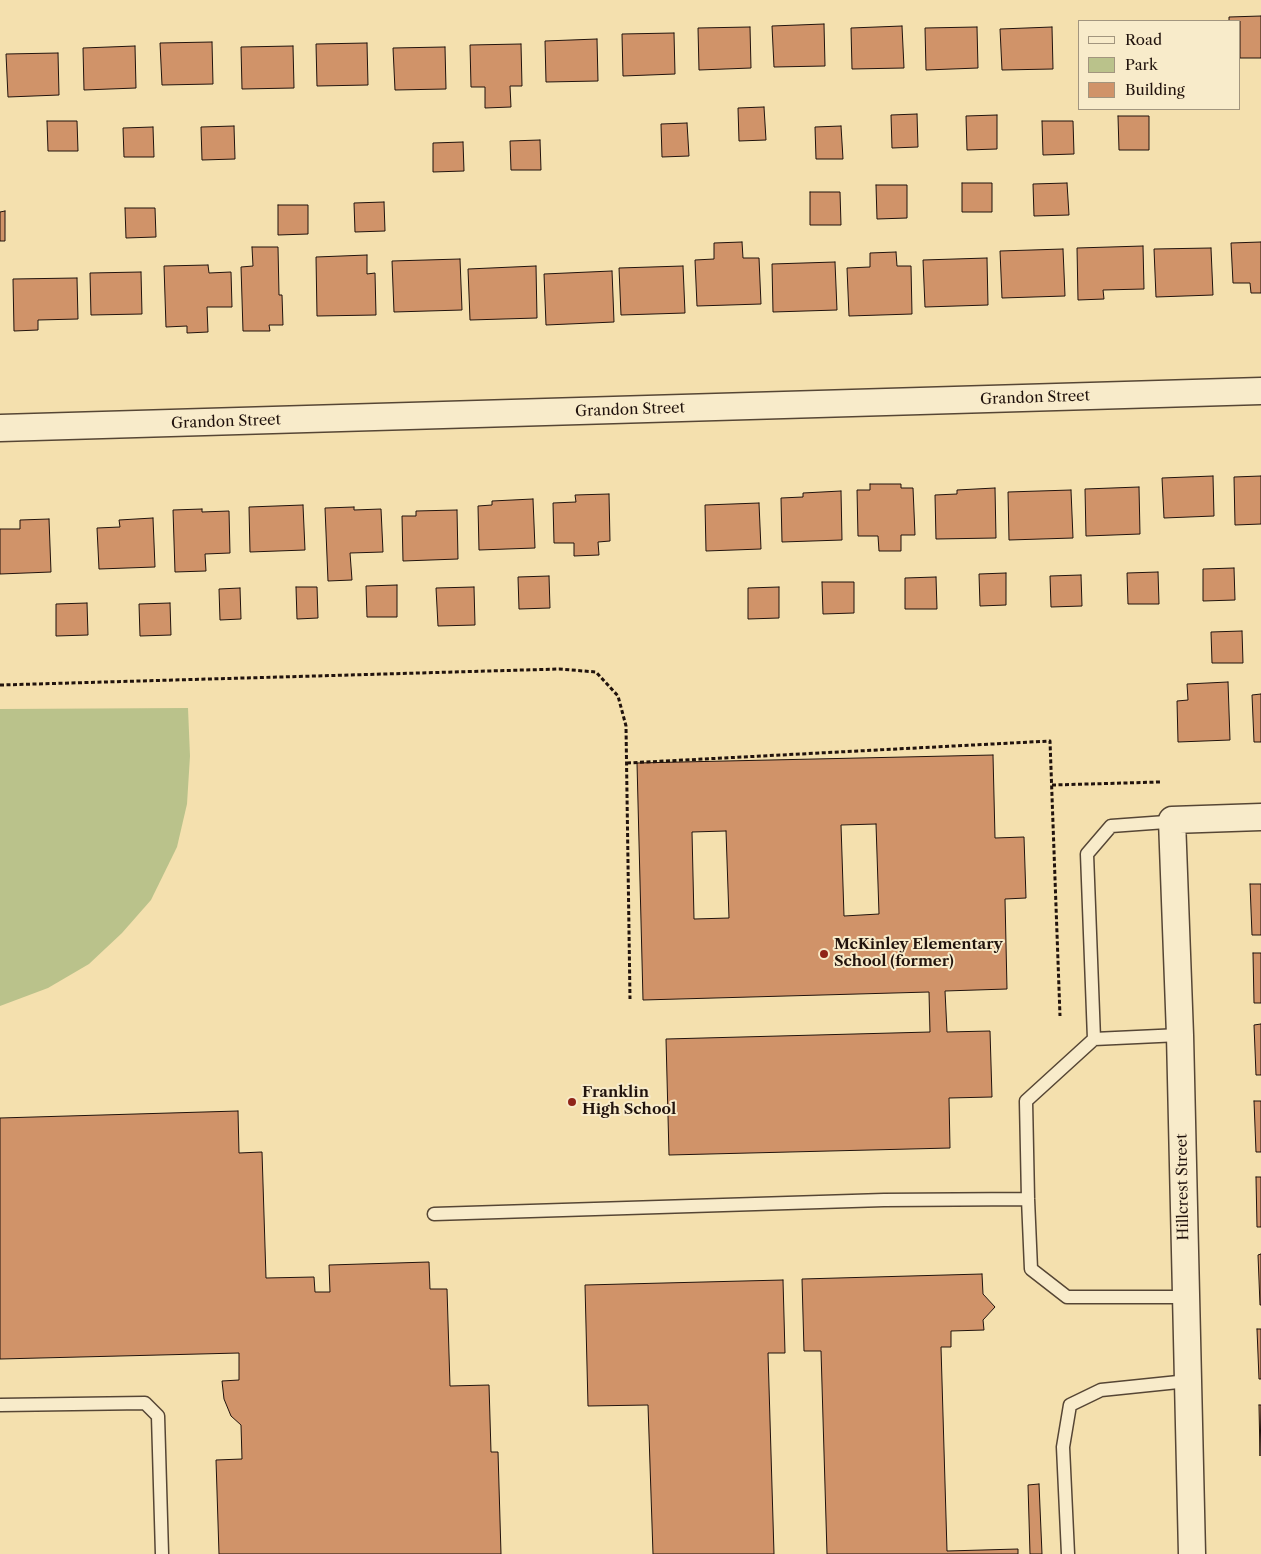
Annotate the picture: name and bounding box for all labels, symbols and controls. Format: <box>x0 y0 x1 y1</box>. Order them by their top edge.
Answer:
legend <box>1078 20 1241 110</box>
text: Road <box>1125 30 1162 49</box>
text: Park <box>1125 55 1158 74</box>
text: Building <box>1125 80 1185 99</box>
street label: Grandon Street <box>980 387 1090 409</box>
street label: Grandon Street <box>575 399 685 421</box>
street label: Grandon Street <box>171 411 281 433</box>
place label: McKinley Elementary School (former) <box>834 936 1003 971</box>
marker: McKinley Elementary School (former) <box>818 948 830 960</box>
place label: Franklin High School <box>582 1084 676 1119</box>
marker: Franklin High School <box>566 1096 578 1108</box>
street label: Hillcrest Street <box>1173 1133 1193 1241</box>

